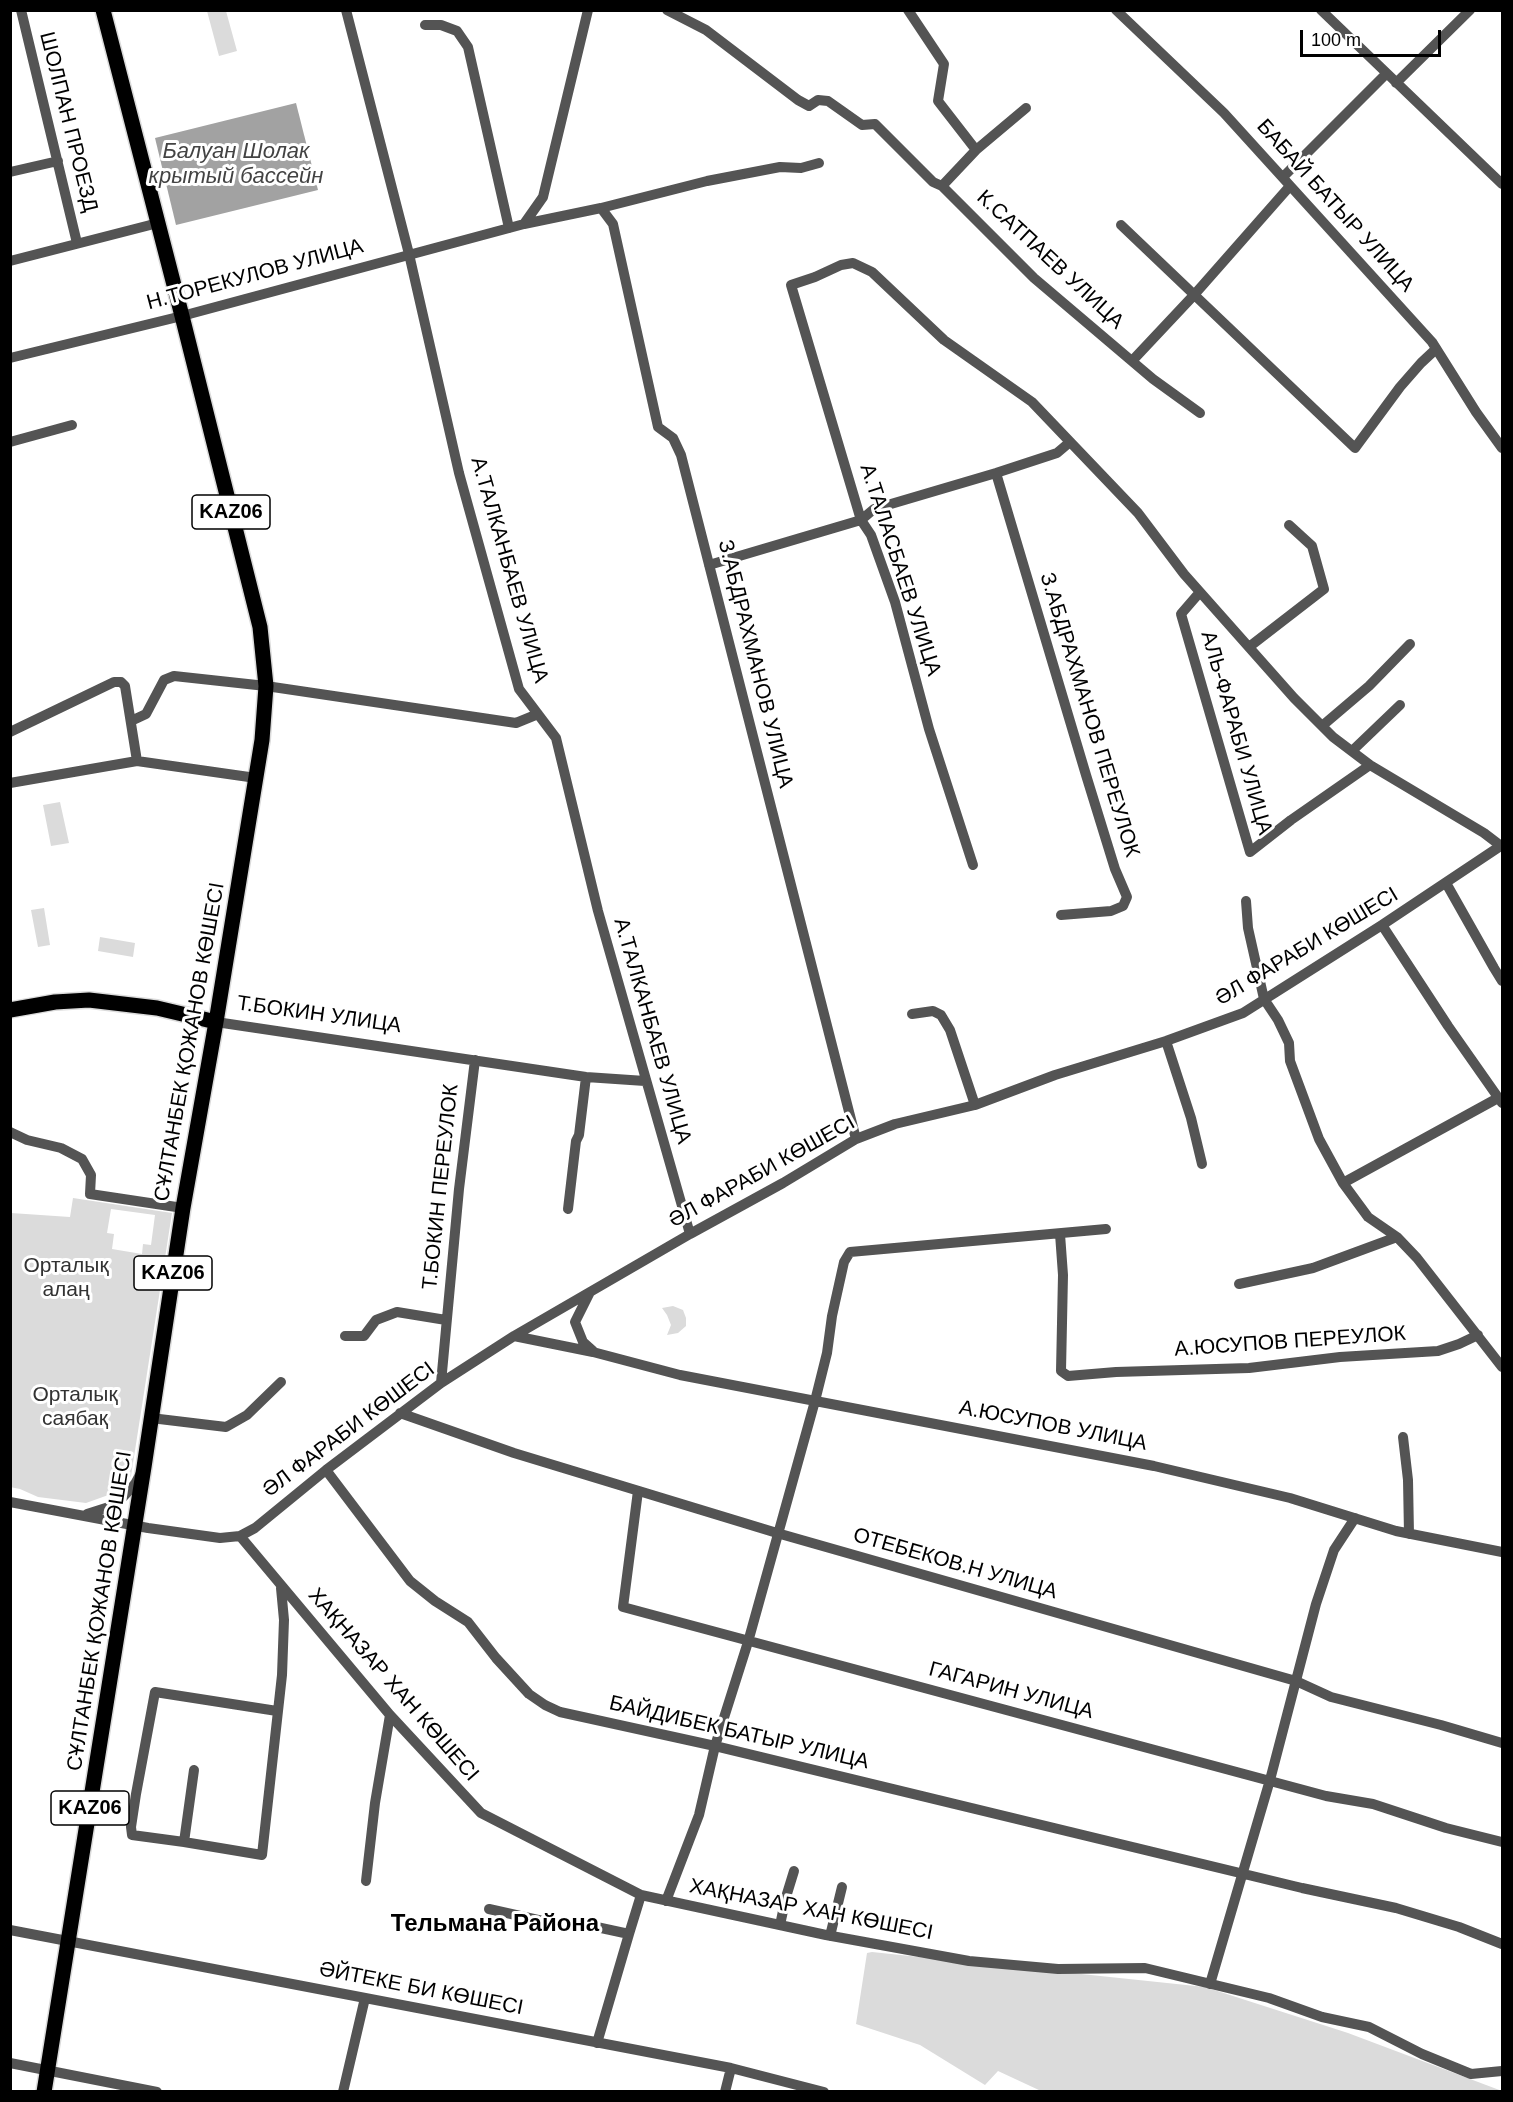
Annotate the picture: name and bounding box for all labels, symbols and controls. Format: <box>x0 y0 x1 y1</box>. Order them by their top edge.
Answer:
scale bar <box>1303 18 1444 56</box>
street label: ШОЛПАН ПРОЕЗД <box>33 29 103 215</box>
text: 100 m <box>1311 30 1361 50</box>
street label: БАБАЙ БАТЫР УЛИЦА <box>1251 114 1419 298</box>
water label: Балуан Шолак крытый бассейн <box>149 139 323 190</box>
street label: К.САТПАЕВ УЛИЦА <box>971 185 1129 335</box>
street label: Н.ТОРЕКУЛОВ УЛИЦА <box>144 234 366 316</box>
street label: А.ТАЛКАНБАЕВ УЛИЦА <box>465 454 553 686</box>
street label: А.ТАЛАСБАЕВ УЛИЦА <box>854 461 946 679</box>
road number: KАZ06 <box>192 495 270 529</box>
street label: З.АБДРАХМАНОВ УЛИЦА <box>712 537 798 791</box>
street label: З.АБДРАХМАНОВ ПЕРЕУЛОК <box>1034 570 1144 860</box>
street label: АЛЬ-ФАРАБИ УЛИЦА <box>1195 628 1277 838</box>
street label: СҰЛТАНБЕК ҚОЖАНОВ КӨШЕСІ <box>150 881 230 1203</box>
street label: ӘЛ ФАРАБИ КӨШЕСІ <box>1211 882 1403 1012</box>
street label: А.ТАЛКАНБАЕВ УЛИЦА <box>608 915 696 1147</box>
street label: Т.БОКИН УЛИЦА <box>235 991 403 1039</box>
street label: Т.БОКИН ПЕРЕУЛОК <box>418 1083 464 1291</box>
street label: ӘЛ ФАРАБИ КӨШЕСІ <box>664 1110 860 1234</box>
park label: Орталық алаң <box>23 1253 109 1303</box>
road number: KАZ06 <box>134 1256 212 1290</box>
street label: А.ЮСУПОВ ПЕРЕУЛОК <box>1173 1321 1407 1363</box>
street label: ӘЛ ФАРАБИ КӨШЕСІ <box>258 1357 440 1503</box>
park label: Орталық саябақ <box>32 1382 118 1432</box>
street label: А.ЮСУПОВ УЛИЦА <box>957 1395 1149 1457</box>
street label: СҰЛТАНБЕК ҚОЖАНОВ КӨШЕСІ <box>62 1449 138 1773</box>
street label: ОТЕБЕКОВ.Н УЛИЦА <box>850 1523 1060 1605</box>
street label: ХАҚНАЗАР ХАН КӨШЕСІ <box>302 1583 484 1787</box>
street label: ГАГАРИН УЛИЦА <box>926 1657 1096 1725</box>
street label: БАЙДИБЕК БАТЫР УЛИЦА <box>607 1691 871 1775</box>
road number: KАZ06 <box>51 1791 129 1825</box>
street label: ХАҚНАЗАР ХАН КӨШЕСІ <box>687 1874 935 1946</box>
district label: Тельмана Района <box>391 1910 599 1938</box>
street label: ӘЙТЕКЕ БИ КӨШЕСІ <box>317 1957 525 2021</box>

